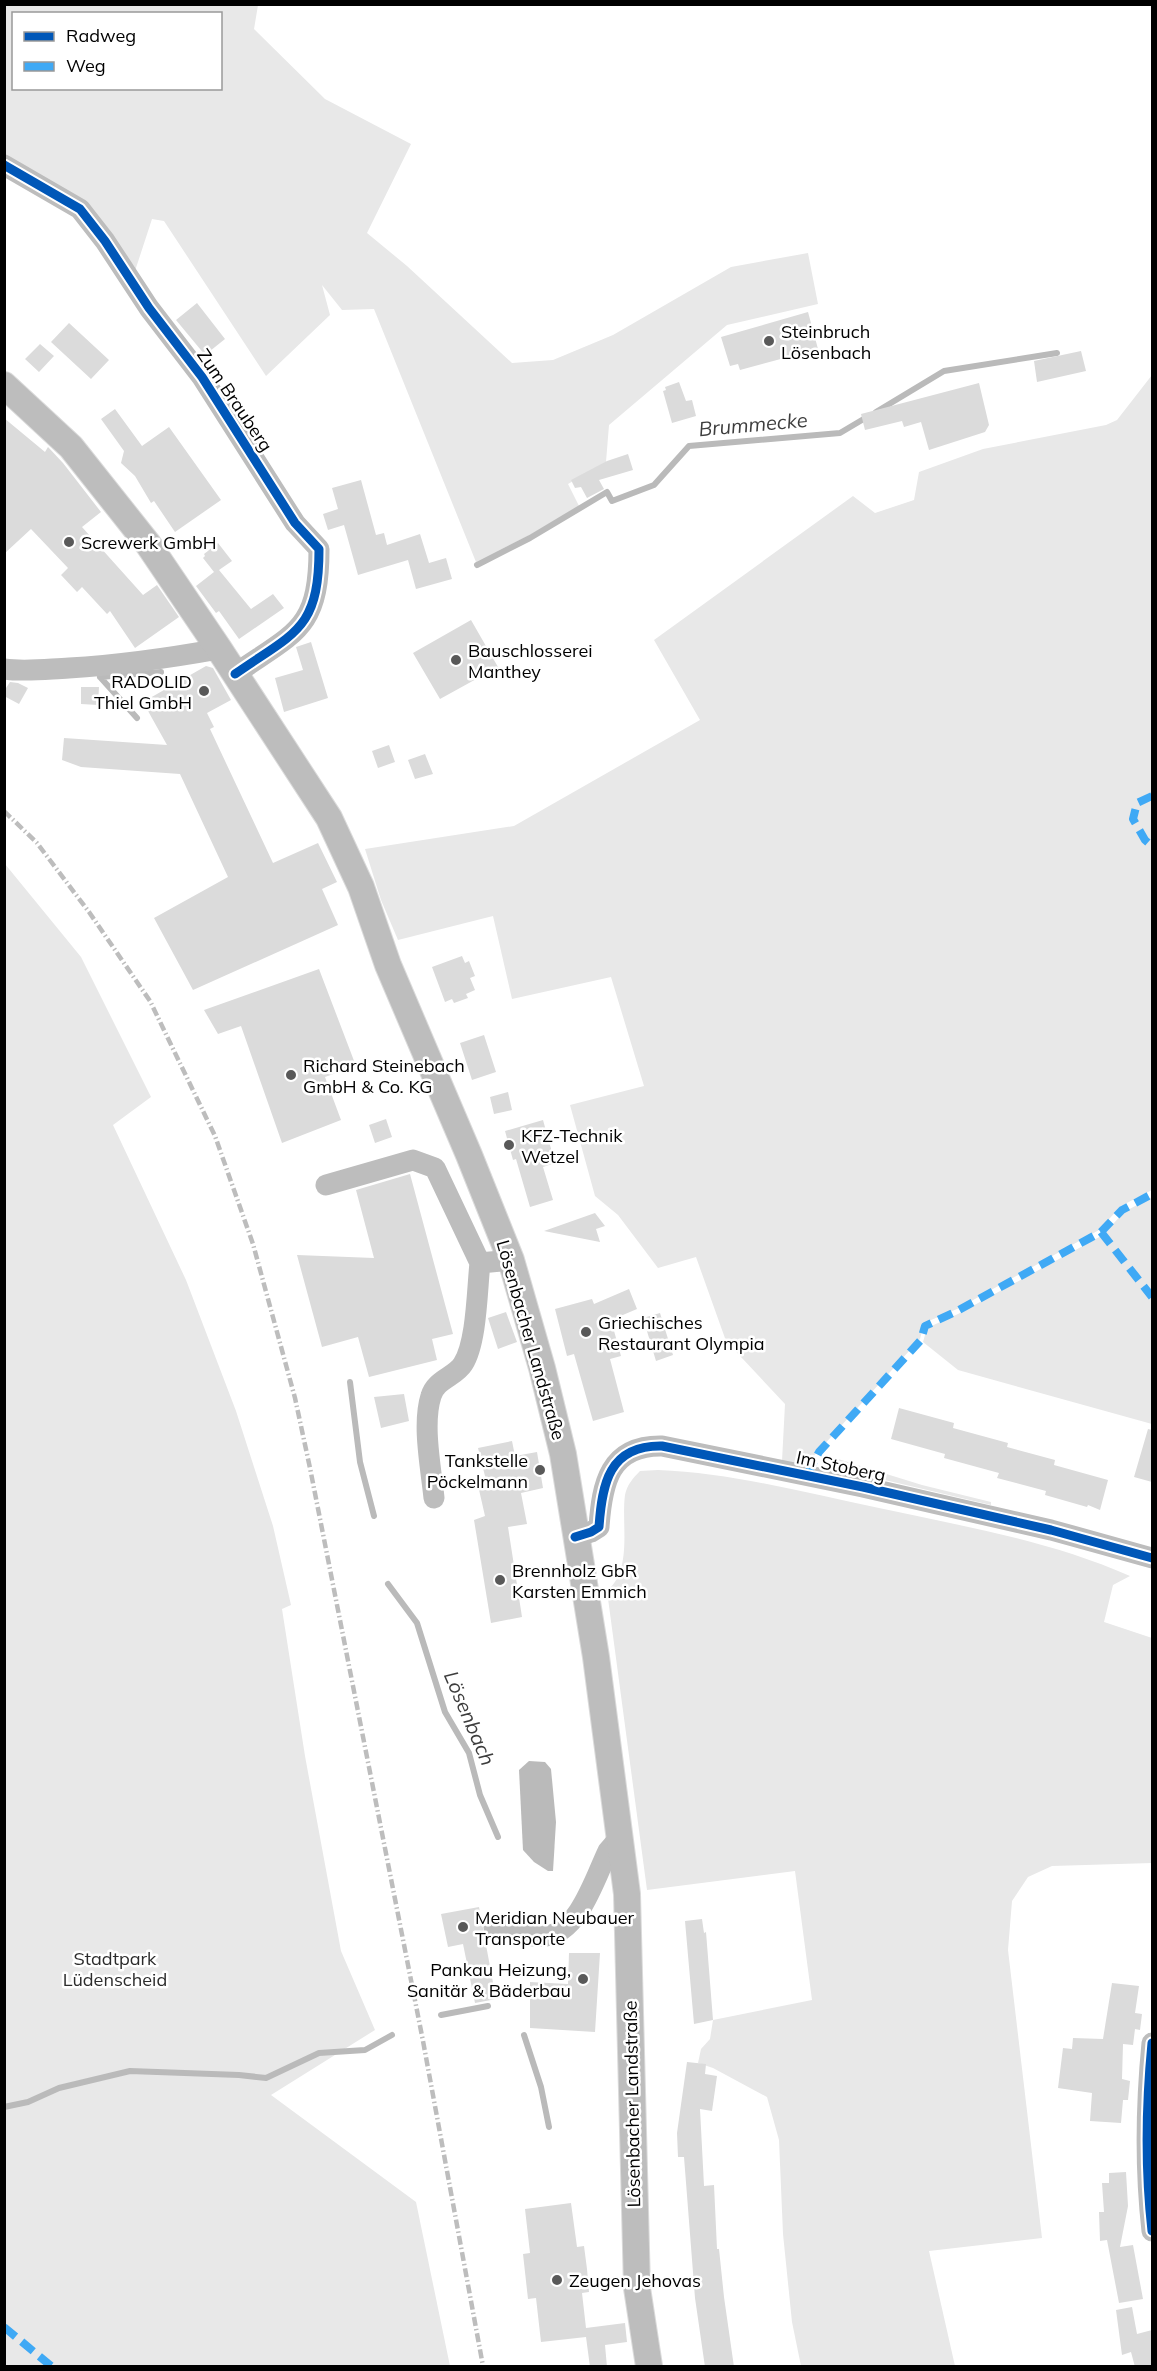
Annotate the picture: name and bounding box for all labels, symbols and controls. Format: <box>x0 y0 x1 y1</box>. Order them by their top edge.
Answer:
legend <box>12 12 222 90</box>
text: Radweg <box>66 24 136 47</box>
text: Weg <box>66 54 106 77</box>
place label: Steinbruch Lösenbach <box>781 320 871 364</box>
marker: Steinbruch Lösenbach <box>762 334 776 348</box>
street label: Zum Brauberg <box>192 344 278 456</box>
water label: Brummecke <box>698 407 809 441</box>
place label: Screwerk GmbH <box>81 531 217 554</box>
marker: Screwerk GmbH <box>62 535 76 549</box>
place label: Bauschlosserei Manthey <box>468 639 593 683</box>
marker: Bauschlosserei Manthey <box>449 653 463 667</box>
place label: RADOLID Thiel GmbH <box>94 670 192 714</box>
marker: RADOLID Thiel GmbH <box>197 684 211 698</box>
place label: Richard Steinebach GmbH & Co. KG <box>303 1054 465 1098</box>
marker: Richard Steinebach GmbH & Co. KG <box>284 1068 298 1082</box>
place label: KFZ-Technik Wetzel <box>521 1124 623 1168</box>
marker: KFZ-Technik Wetzel <box>502 1138 516 1152</box>
street label: Lösenbacher Landstraße <box>491 1237 571 1443</box>
place label: Griechisches Restaurant Olympia <box>598 1311 765 1355</box>
marker: Griechisches Restaurant Olympia <box>579 1325 593 1339</box>
street label: Im Stoberg <box>794 1445 888 1487</box>
place label: Tankstelle Pöckelmann <box>427 1449 528 1493</box>
marker: Tankstelle Pöckelmann <box>533 1463 547 1477</box>
place label: Brennholz GbR Karsten Emmich <box>512 1559 647 1603</box>
marker: Brennholz GbR Karsten Emmich <box>493 1573 507 1587</box>
water label: Lösenbach <box>439 1667 501 1769</box>
place label: Meridian Neubauer Transporte <box>475 1906 635 1950</box>
marker: Meridian Neubauer Transporte <box>456 1920 470 1934</box>
park label: Stadtpark Lüdenscheid <box>63 1947 167 1991</box>
place label: Pankau Heizung, Sanitär & Bäderbau <box>407 1958 571 2002</box>
marker: Pankau Heizung, Sanitär & Bäderbau <box>576 1972 590 1986</box>
street label: Lösenbacher Landstraße <box>619 2000 645 2208</box>
place label: Zeugen Jehovas <box>569 2269 701 2292</box>
marker: Zeugen Jehovas <box>550 2273 564 2287</box>

